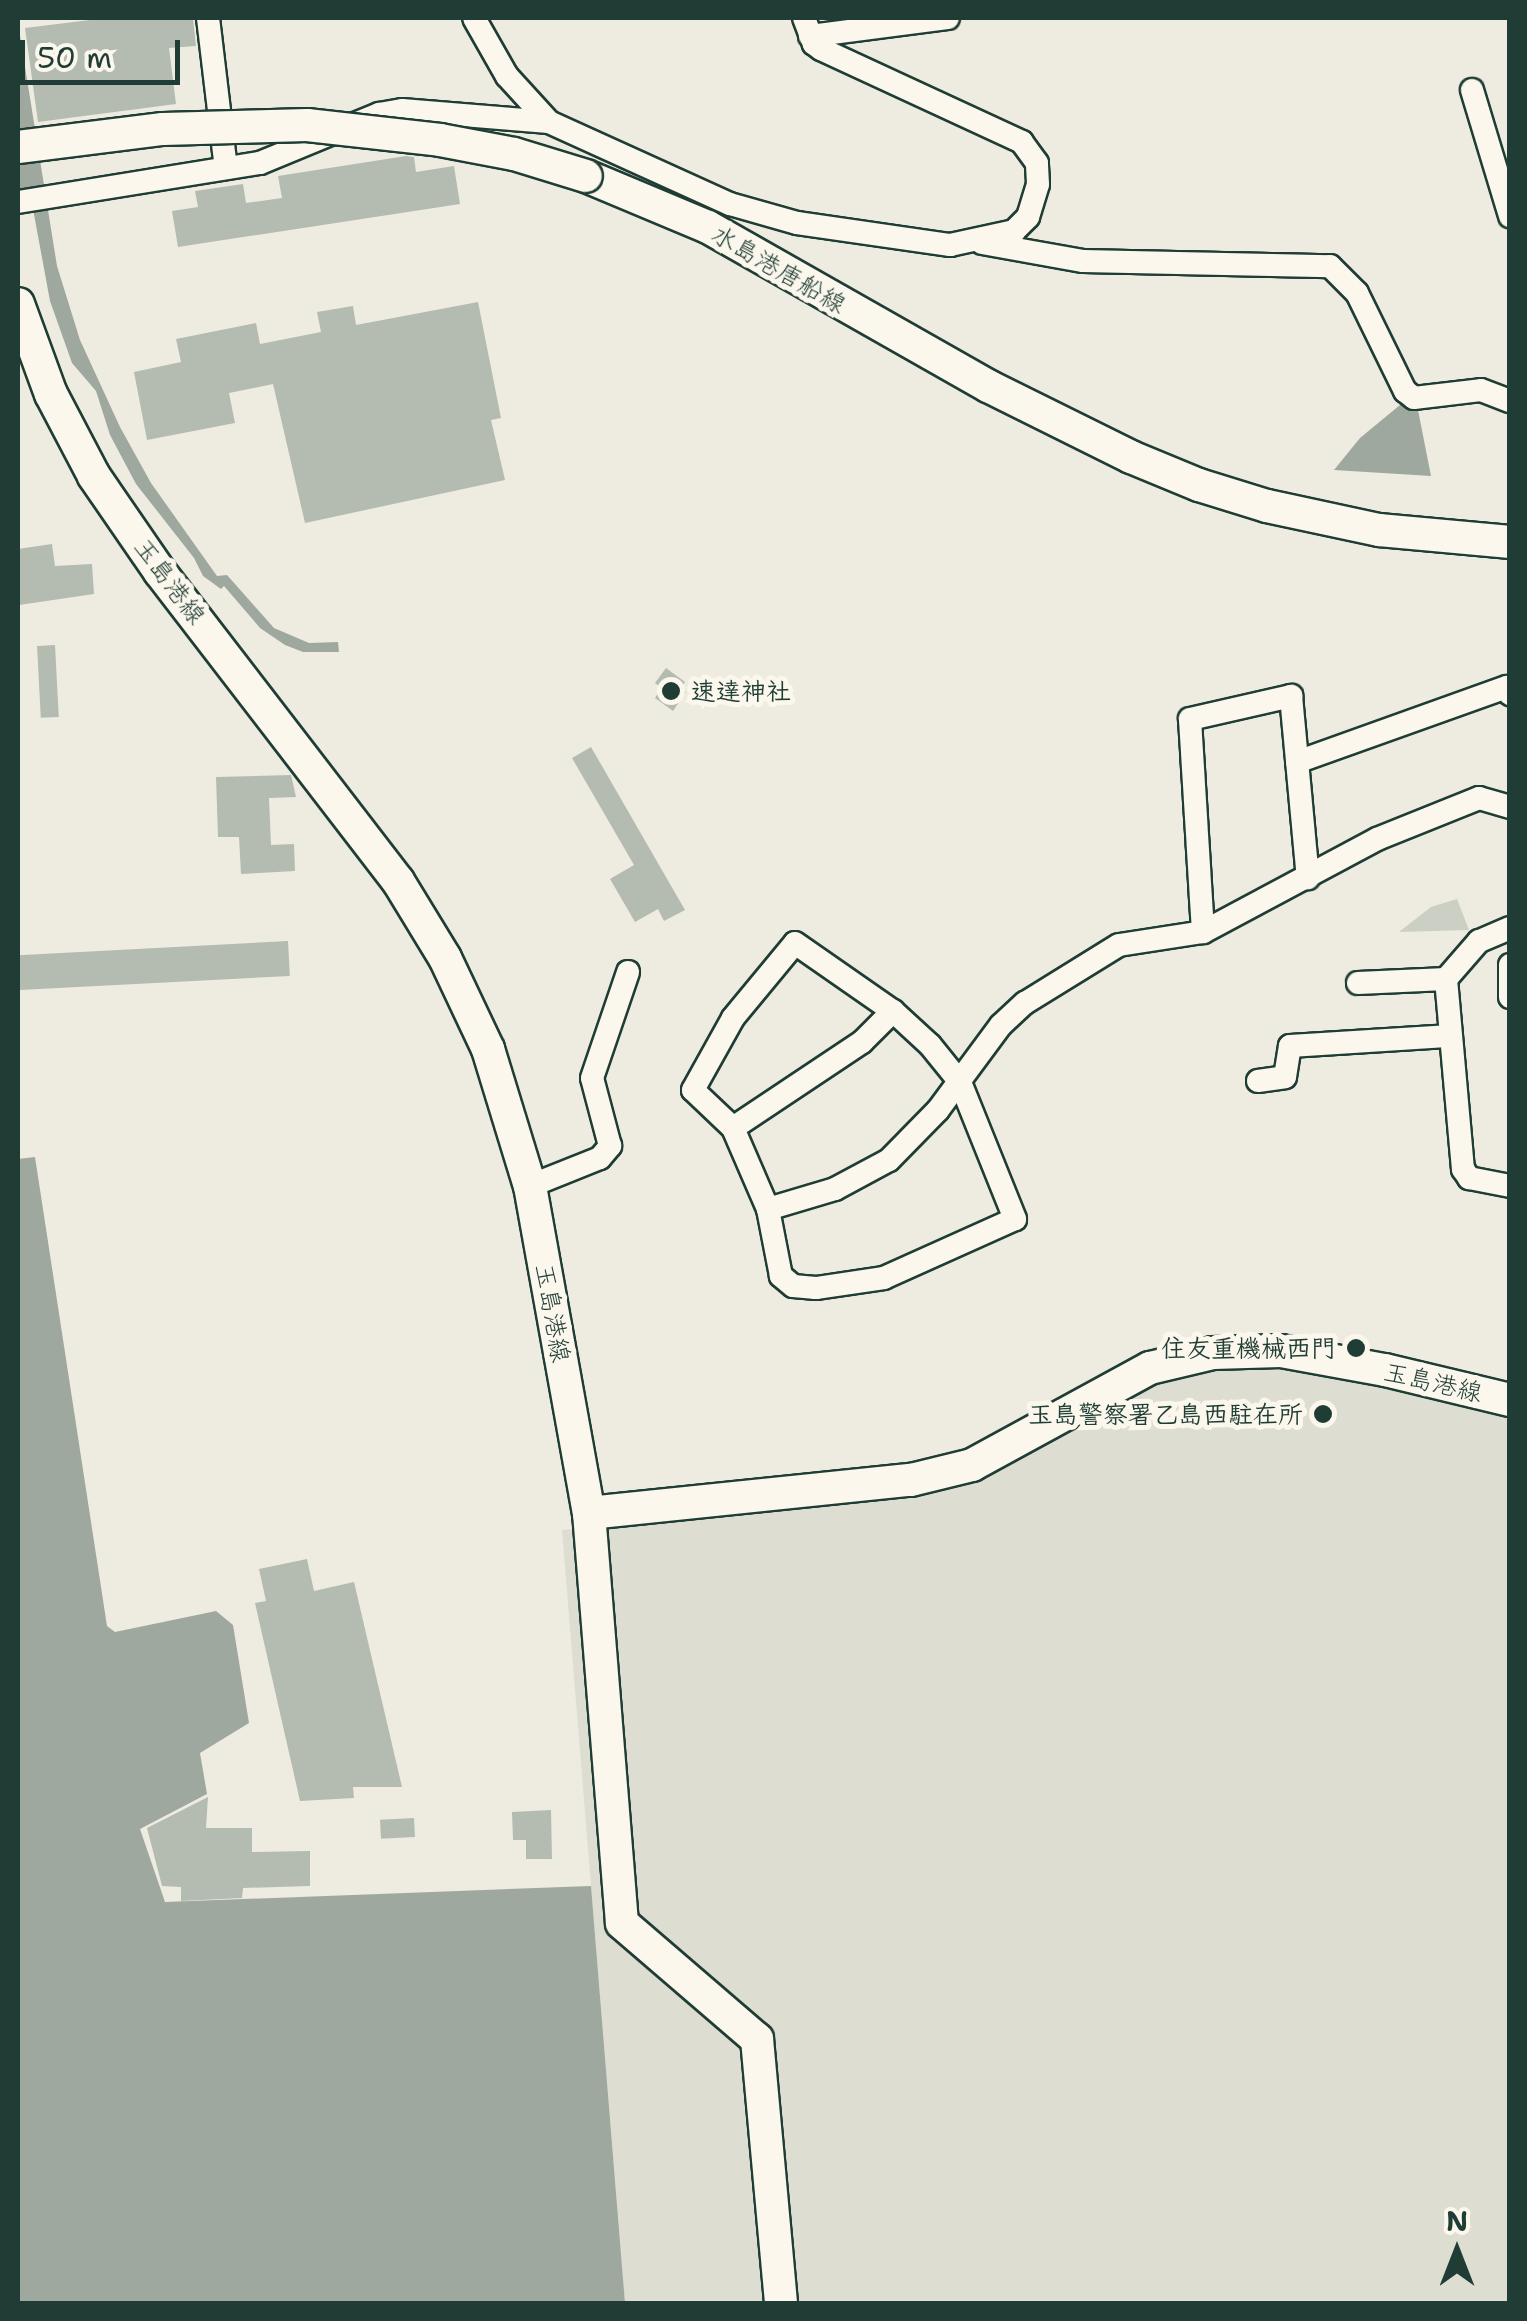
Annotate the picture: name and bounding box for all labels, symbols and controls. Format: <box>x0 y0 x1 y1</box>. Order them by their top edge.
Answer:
scale bar <box>25 20 185 82</box>
text: 50 m <box>37 37 112 78</box>
street label: 水島港唐船線 <box>707 219 851 319</box>
street label: 玉島港線 <box>128 532 212 630</box>
place label: 速達神社 <box>691 676 791 706</box>
marker: 速達神社 <box>660 680 682 702</box>
street label: 玉島港線 <box>530 1261 576 1365</box>
place label: 住友重機械西門 <box>1161 1333 1336 1363</box>
marker: 住友重機械西門 <box>1345 1337 1367 1359</box>
street label: 玉島港線 <box>1381 1356 1485 1408</box>
place label: 玉島警察署乙島西駐在所 <box>1028 1399 1303 1429</box>
marker: 玉島警察署乙島西駐在所 <box>1312 1403 1334 1425</box>
north arrow <box>1407 2201 1507 2301</box>
text: N <box>1446 2202 1468 2240</box>

